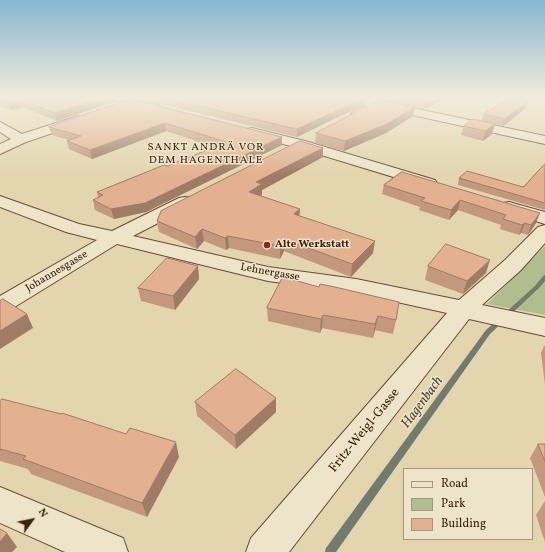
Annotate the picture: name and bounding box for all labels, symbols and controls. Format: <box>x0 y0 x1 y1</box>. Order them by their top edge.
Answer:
district label: SANKT ANDRÄ VOR DEM HAGENTHALE <box>147 141 265 167</box>
place label: Alte Werkstatt <box>275 238 349 252</box>
marker: Alte Werkstatt <box>262 240 272 250</box>
street label: Johannesgasse <box>24 248 90 296</box>
street label: Lehnergasse <box>239 261 301 285</box>
water label: Hagenbach <box>399 374 447 432</box>
street label: Fritz-Weigl-Gasse <box>326 386 404 476</box>
legend <box>403 468 533 540</box>
text: Road <box>441 476 468 492</box>
text: Park <box>441 496 466 512</box>
north arrow <box>12 500 52 540</box>
text: N <box>34 506 51 521</box>
text: Building <box>441 516 486 532</box>

